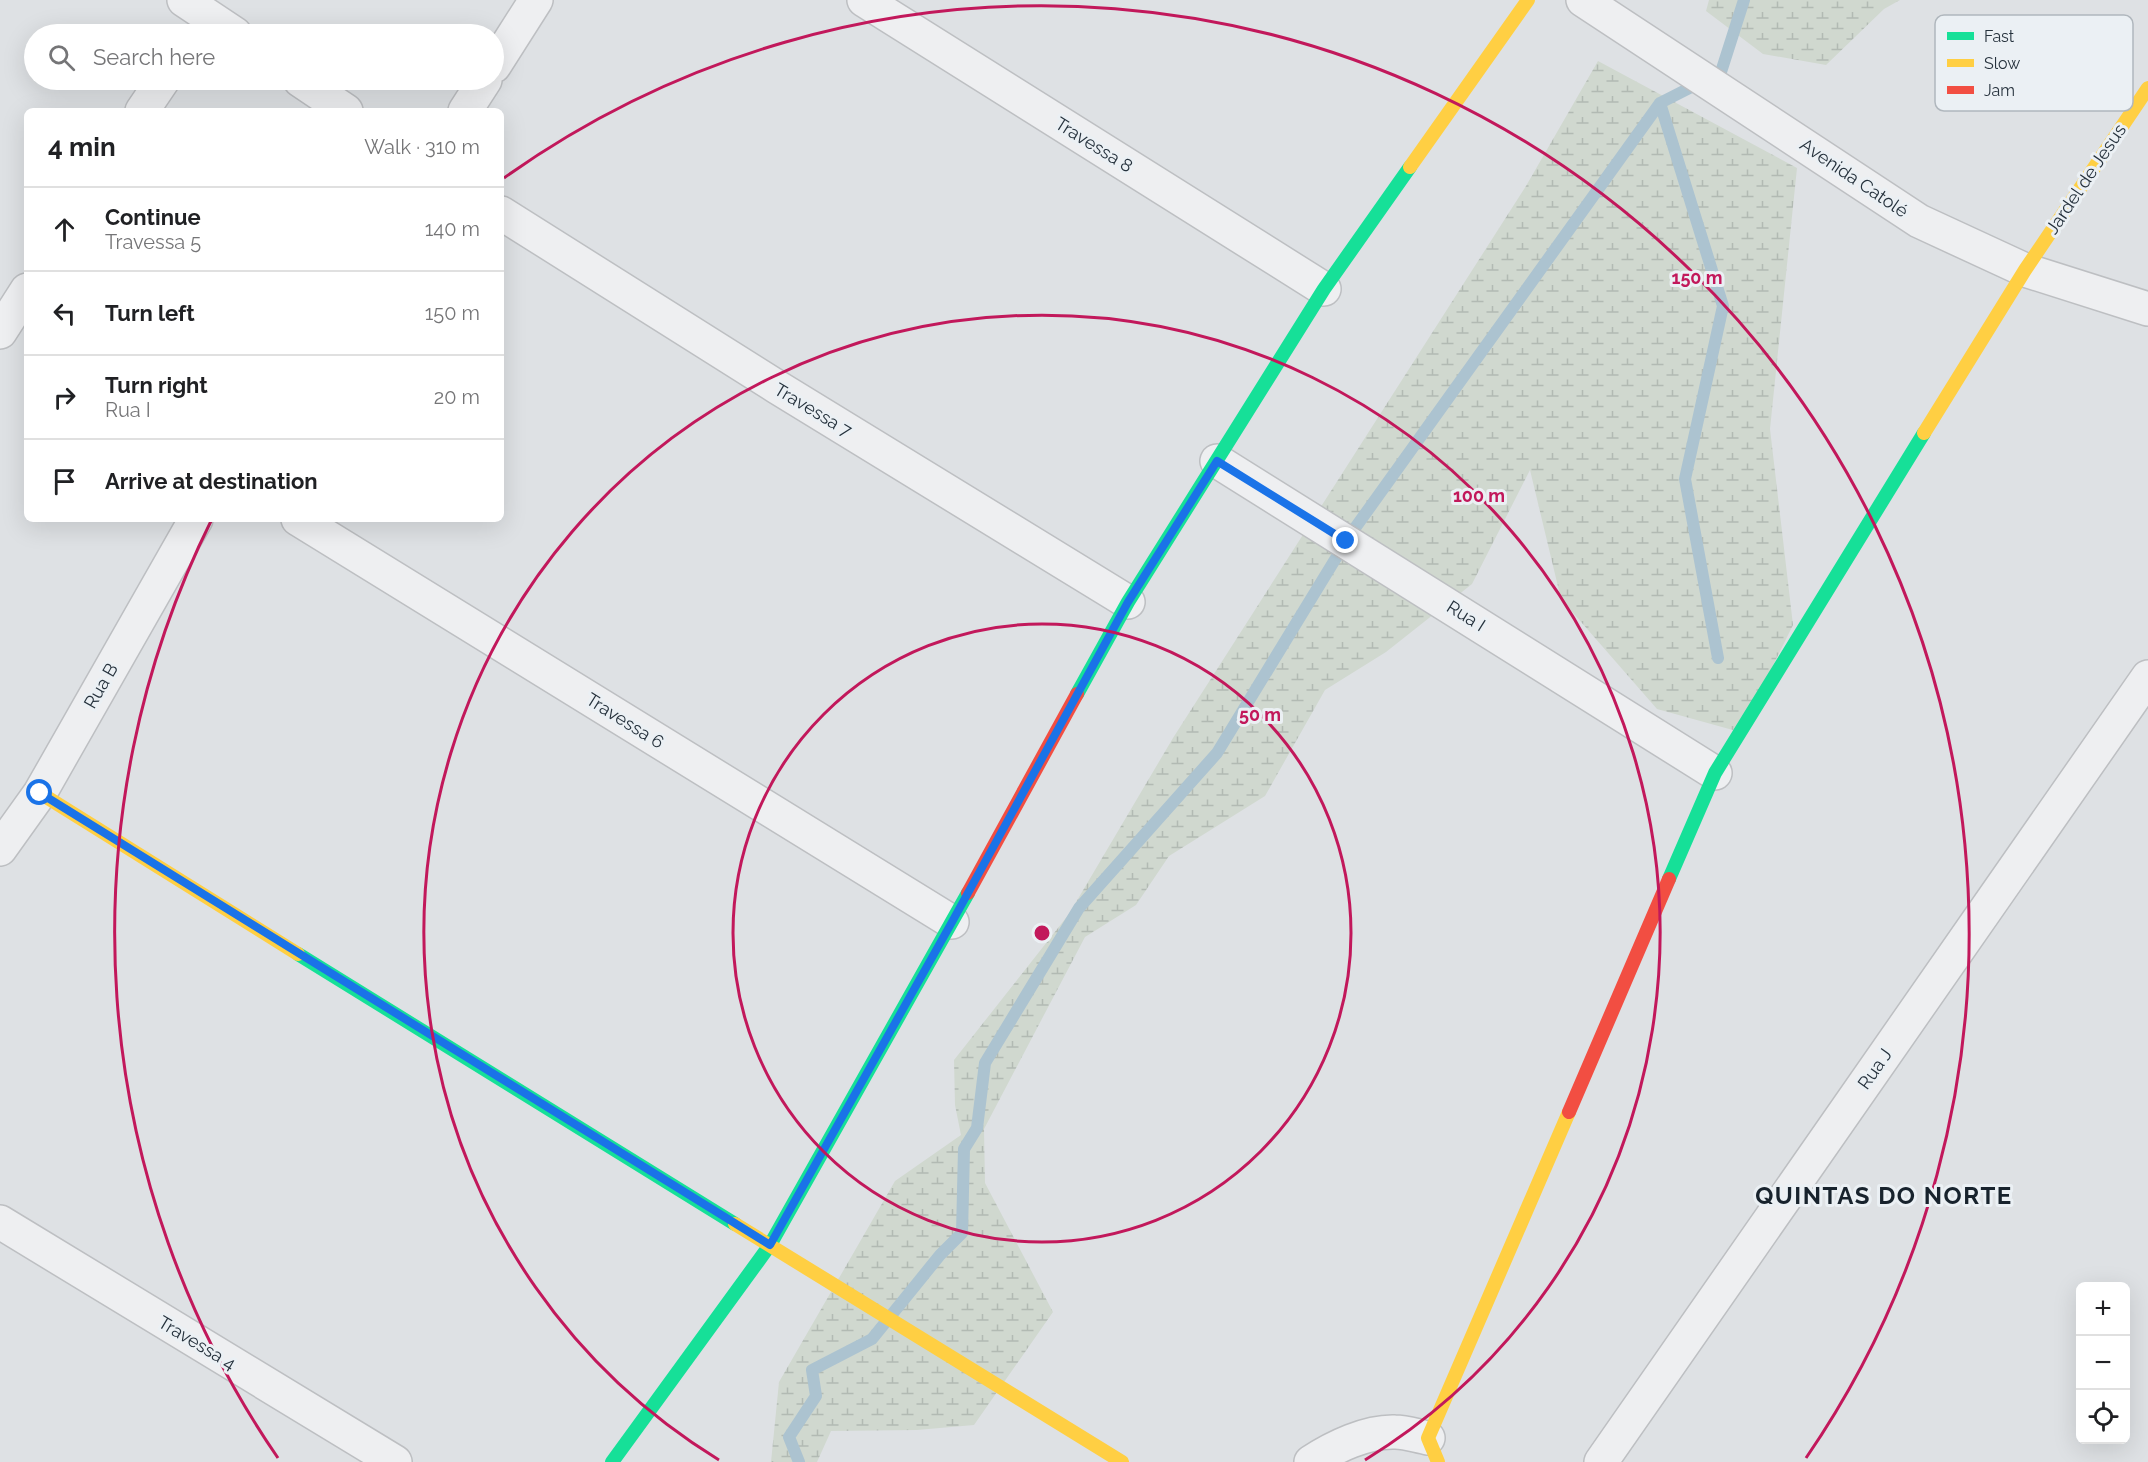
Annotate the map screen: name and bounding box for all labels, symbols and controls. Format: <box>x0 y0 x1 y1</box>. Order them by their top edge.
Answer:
legend <box>1935 15 2133 111</box>
search box <box>24 24 504 90</box>
text: Fast <box>1984 27 2015 46</box>
icon: search <box>45 41 78 74</box>
text: Search here <box>93 44 215 70</box>
text: Slow <box>1984 54 2020 73</box>
text: Jam <box>1984 81 2015 100</box>
street label: Travessa 8 <box>1052 112 1137 177</box>
street label: Jardel de Jesus <box>2041 120 2130 238</box>
text: 4 min <box>48 132 116 162</box>
street label: Avenida Catolé <box>1796 134 1913 222</box>
text: Walk · 310 m <box>364 135 480 159</box>
text: Continue <box>105 204 201 230</box>
icon: ahead <box>48 213 81 246</box>
text: 140 m <box>425 217 480 241</box>
text: Travessa 5 <box>105 230 201 254</box>
text: 150 m <box>1672 267 1723 288</box>
icon: left <box>48 297 81 330</box>
text: Turn left <box>105 300 195 326</box>
text: 150 m <box>425 301 480 325</box>
text: Turn right <box>105 372 208 398</box>
street label: Travessa 7 <box>771 378 856 441</box>
icon: right <box>48 381 81 414</box>
text: 20 m <box>434 385 480 409</box>
text: Rua I <box>105 398 151 422</box>
icon: arrive <box>48 465 81 498</box>
text: Arrive at destination <box>105 468 318 494</box>
text: 100 m <box>1453 485 1505 506</box>
route end <box>1332 527 1358 553</box>
street label: Rua I <box>1443 596 1489 635</box>
street label: Rua B <box>79 659 122 712</box>
street label: Travessa 6 <box>583 688 668 753</box>
text: 50 m <box>1239 704 1281 725</box>
route start <box>26 779 52 805</box>
centre of rings <box>1032 923 1052 943</box>
street label: Rua J <box>1853 1044 1896 1093</box>
district label: QUINTAS DO NORTE <box>1755 1181 2013 1210</box>
map controls <box>2076 1282 2130 1444</box>
button: + <box>2076 1282 2130 1336</box>
street label: Travessa 4 <box>155 1311 240 1374</box>
button: − <box>2076 1336 2130 1390</box>
button: locate <box>2076 1390 2130 1444</box>

